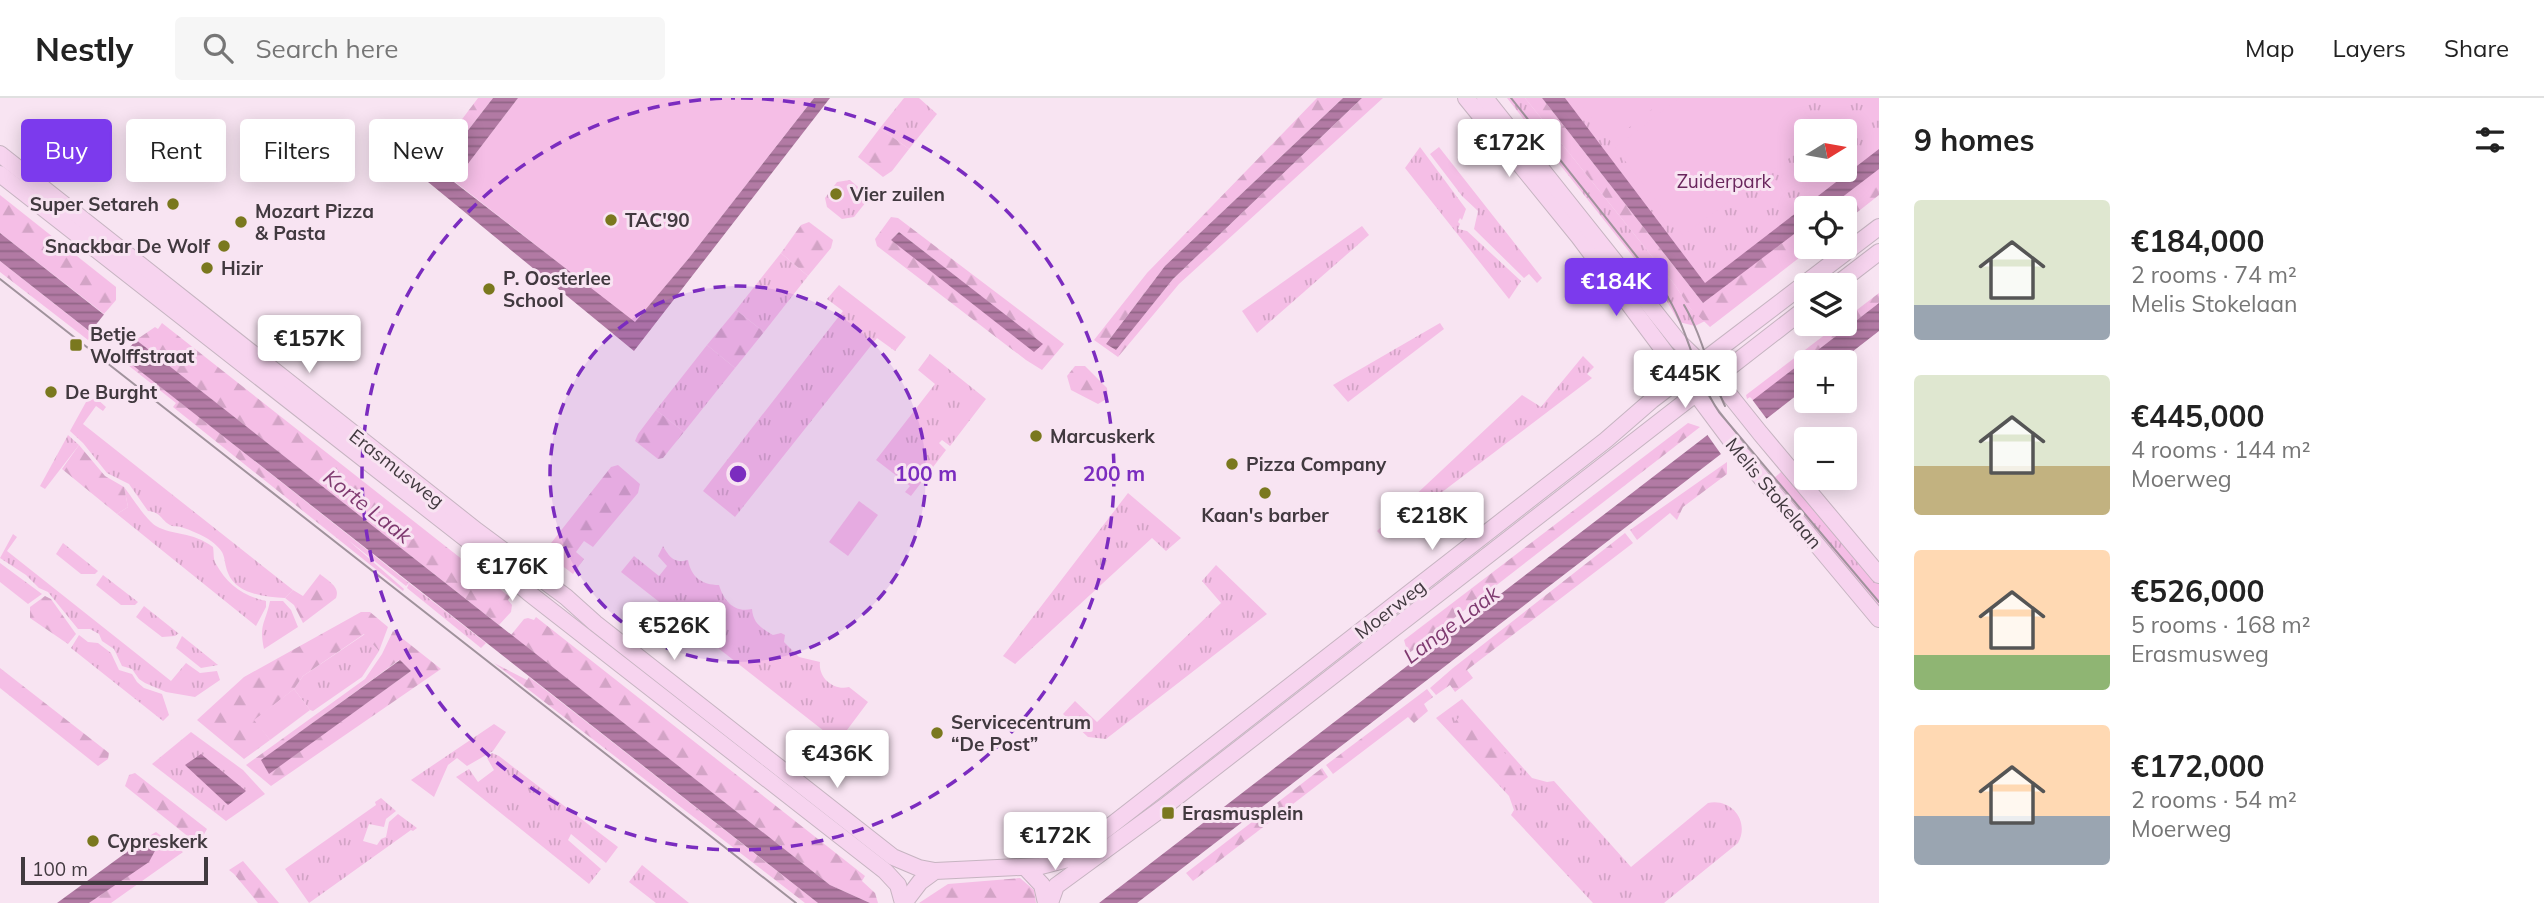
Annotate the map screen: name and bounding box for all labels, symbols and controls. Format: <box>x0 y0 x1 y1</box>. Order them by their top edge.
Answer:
search box <box>175 17 665 80</box>
text: Nestly <box>35 28 133 69</box>
icon: search <box>199 29 237 67</box>
text: Search here <box>255 32 398 65</box>
text: Map <box>2245 33 2294 63</box>
text: Layers <box>2332 33 2406 63</box>
text: Share <box>2444 33 2509 63</box>
chip: Buy <box>21 119 112 182</box>
chip: Rent <box>126 119 226 182</box>
chip: Filters <box>240 119 355 182</box>
chip: New <box>369 119 468 182</box>
north arrow <box>1794 119 1857 182</box>
map controls <box>1794 119 1857 490</box>
pin: €172K <box>1460 120 1558 179</box>
text: 9 homes <box>1914 121 2035 159</box>
icon: filters <box>2471 121 2509 159</box>
text: €172K <box>1474 127 1544 156</box>
park label: Zuiderpark <box>1677 169 1772 193</box>
place label: Vier zuilen <box>849 182 945 206</box>
marker: Vier zuilen <box>828 186 844 202</box>
place label: Super Setareh <box>30 192 159 216</box>
marker: Super Setareh <box>165 196 181 212</box>
button: locate <box>1794 196 1857 259</box>
place label: Mozart Pizza & Pasta <box>255 199 374 245</box>
place label: TAC'90 <box>625 208 690 232</box>
marker: TAC'90 <box>603 212 619 228</box>
marker: Mozart Pizza & Pasta <box>233 214 249 230</box>
text: €184,000 <box>2131 222 2264 260</box>
icon: home <box>1970 228 2054 312</box>
place label: Snackbar De Wolf <box>45 234 211 258</box>
marker: Snackbar De Wolf <box>216 238 232 254</box>
place label: Hizir <box>221 256 264 280</box>
pin: €184K <box>1567 258 1665 318</box>
marker: Hizir <box>199 260 215 276</box>
text: 2 rooms · 74 m² <box>2131 260 2297 289</box>
place label: P. Oosterlee School <box>503 266 611 312</box>
text: €184K <box>1581 266 1651 295</box>
button: layers <box>1794 273 1857 336</box>
marker: P. Oosterlee School <box>481 281 497 297</box>
text: Melis Stokelaan <box>2131 289 2298 318</box>
pin: €157K <box>260 316 358 375</box>
place label: Betje Wolffstraat <box>90 322 195 368</box>
text: €157K <box>274 323 344 352</box>
marker: Betje Wolffstraat <box>68 337 84 353</box>
pin: €445K <box>1636 350 1734 410</box>
button: + <box>1794 350 1857 413</box>
text: €445K <box>1650 358 1720 387</box>
place label: De Burght <box>65 380 157 404</box>
marker: De Burght <box>43 384 59 400</box>
text: €445,000 <box>2131 397 2264 435</box>
icon: home <box>1970 403 2054 487</box>
street label: Erasmusweg <box>345 423 449 513</box>
place label: Marcuskerk <box>1050 424 1155 448</box>
button: − <box>1794 427 1857 490</box>
marker: Marcuskerk <box>1028 428 1044 444</box>
street label: Melis Stokelaan <box>1721 433 1827 553</box>
text: 4 rooms · 144 m² <box>2131 435 2311 464</box>
place label: Pizza Company <box>1246 452 1387 476</box>
marker: Pizza Company <box>1224 456 1240 472</box>
text: 100 m <box>895 460 957 486</box>
text: 200 m <box>1083 460 1145 486</box>
centre of rings <box>726 462 750 486</box>
water label: Korte Laak <box>319 463 418 549</box>
text: Moerweg <box>2131 464 2232 493</box>
marker: Kaan's barber <box>1257 485 1273 501</box>
pin: €218K <box>1383 492 1481 552</box>
text: €218K <box>1397 500 1467 529</box>
place label: Kaan's barber <box>1201 503 1329 527</box>
pin: €176K <box>463 544 561 603</box>
text: €176K <box>477 551 547 580</box>
text: €526,000 <box>2131 572 2264 610</box>
street label: Moerweg <box>1350 574 1430 644</box>
icon: home <box>1970 578 2054 662</box>
water label: Lange Laak <box>1398 579 1505 669</box>
pin: €526K <box>625 602 723 662</box>
text: €526K <box>639 610 709 639</box>
text: 5 rooms · 168 m² <box>2131 610 2311 639</box>
text: Erasmusweg <box>2131 639 2269 668</box>
place label: Servicecentrum “De Post” <box>951 710 1091 756</box>
marker: Servicecentrum “De Post” <box>929 725 945 741</box>
pin: €436K <box>788 730 886 790</box>
text: €436K <box>802 738 872 767</box>
text: €172,000 <box>2131 747 2264 785</box>
icon: home <box>1970 753 2054 837</box>
text: 2 rooms · 54 m² <box>2131 785 2297 814</box>
place label: Erasmusplein <box>1182 801 1303 825</box>
marker: Erasmusplein <box>1160 805 1176 821</box>
pin: €172K <box>1006 812 1104 872</box>
text: Moerweg <box>2131 814 2232 843</box>
text: €172K <box>1020 820 1090 849</box>
place label: Cypreskerk <box>107 829 208 853</box>
marker: Cypreskerk <box>85 833 101 849</box>
scale bar <box>21 854 208 886</box>
text: 100 m <box>32 857 88 881</box>

